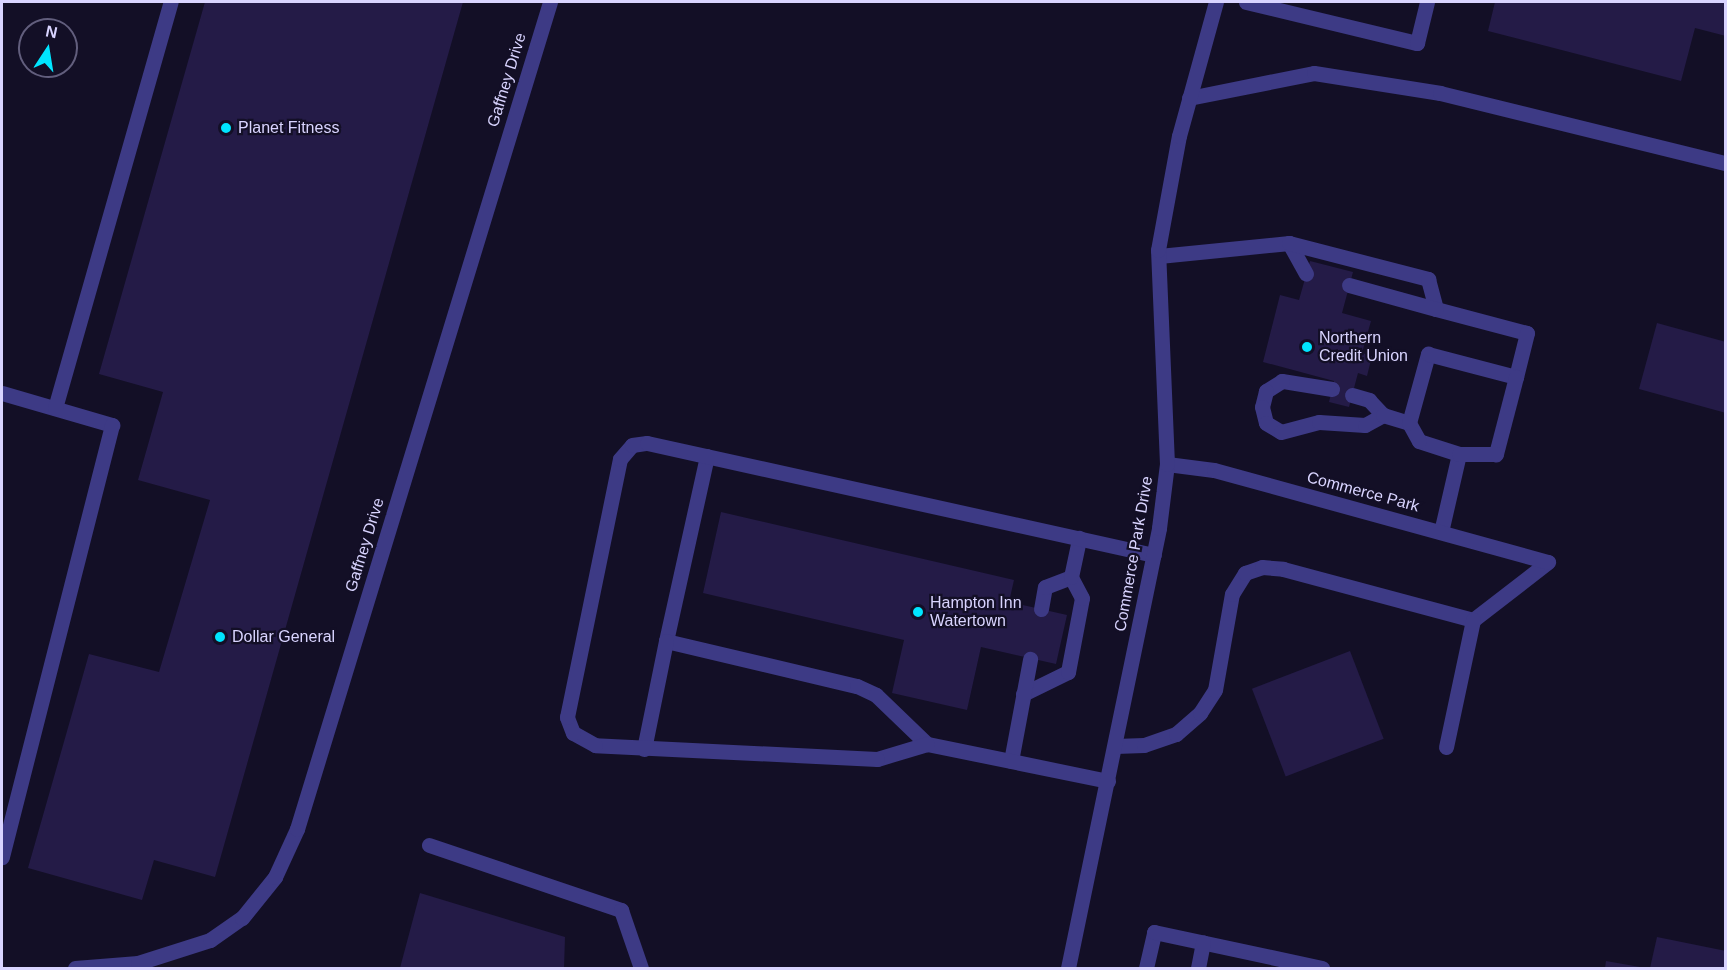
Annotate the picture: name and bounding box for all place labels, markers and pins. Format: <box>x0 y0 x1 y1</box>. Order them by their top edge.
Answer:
place label: Planet Fitness <box>238 118 339 138</box>
marker: Planet Fitness <box>219 121 233 135</box>
place label: Northern Credit Union <box>1319 328 1408 366</box>
marker: Northern Credit Union <box>1300 340 1314 354</box>
place label: Hampton Inn Watertown <box>930 593 1022 631</box>
marker: Hampton Inn Watertown <box>911 605 925 619</box>
place label: Dollar General <box>232 627 335 647</box>
marker: Dollar General <box>213 630 227 644</box>

